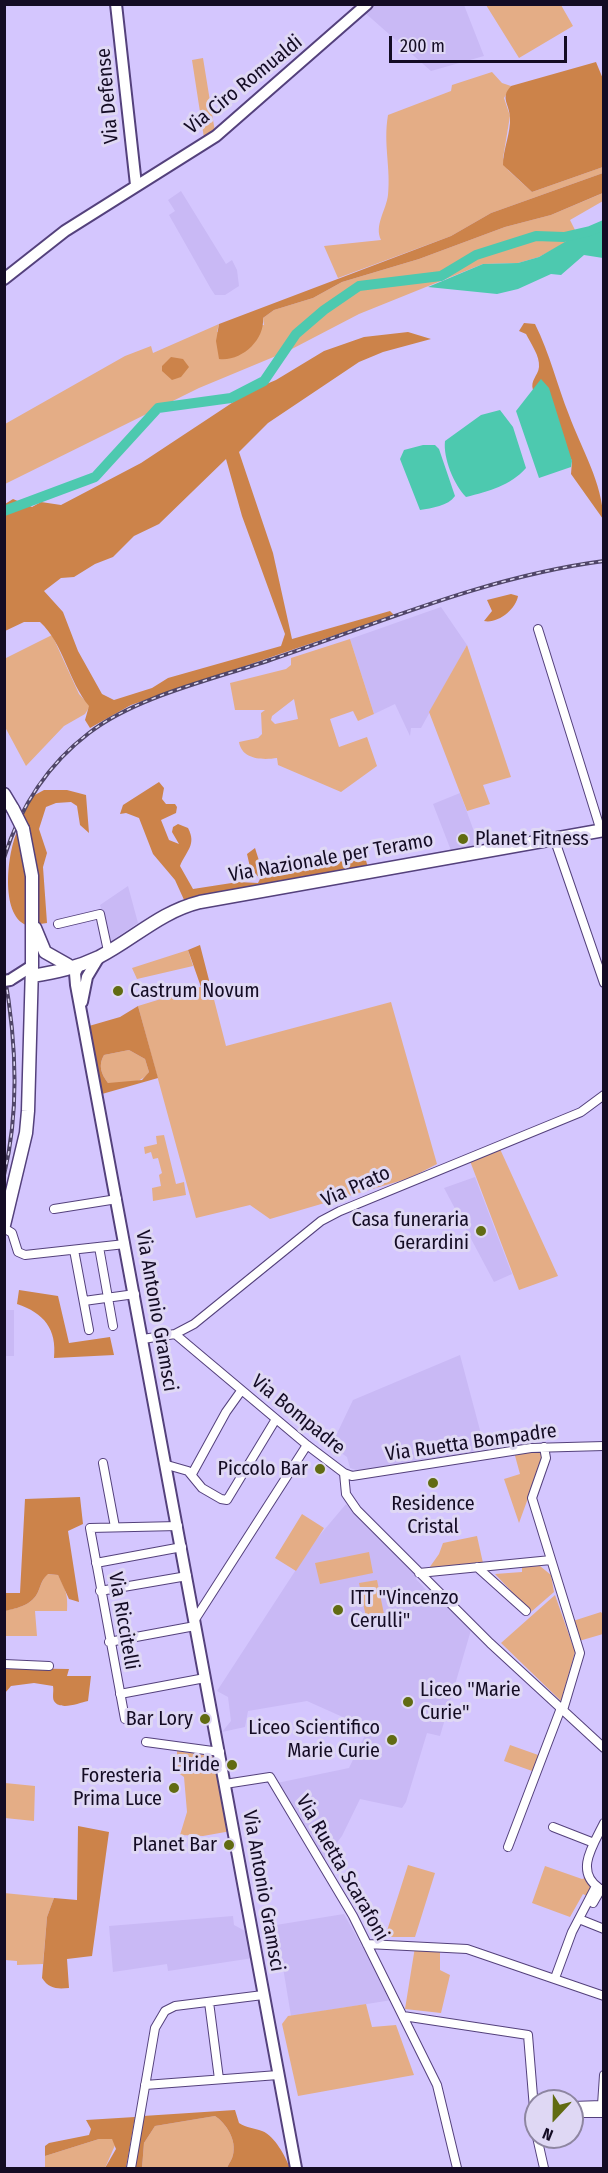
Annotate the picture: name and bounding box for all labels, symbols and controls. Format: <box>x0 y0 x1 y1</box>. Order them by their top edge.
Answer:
scale bar <box>392 24 570 62</box>
street label: Via Ciro Romualdi <box>180 30 308 140</box>
text: 200 m <box>400 35 445 57</box>
street label: Via Defense <box>92 47 124 145</box>
place label: Planet Fitness <box>475 827 589 851</box>
street label: Via Nazionale per Teramo <box>227 828 435 888</box>
marker: Planet Fitness <box>456 832 470 846</box>
place label: Castrum Novum <box>130 979 260 1003</box>
marker: Castrum Novum <box>111 984 125 998</box>
street label: Via Prato <box>318 1161 394 1213</box>
place label: Casa funeraria Gerardini <box>352 1208 469 1255</box>
marker: Casa funeraria Gerardini <box>474 1224 488 1238</box>
street label: Via Antonio Gramsci <box>130 1228 182 1394</box>
street label: Via Bompadre <box>246 1370 350 1460</box>
street label: Via Ruetta Bompadre <box>384 1419 558 1467</box>
place label: Piccolo Bar <box>218 1457 308 1481</box>
marker: Piccolo Bar <box>313 1462 327 1476</box>
marker: Residence Cristal <box>426 1476 440 1490</box>
place label: Residence Cristal <box>391 1492 475 1539</box>
street label: Via Riccitelli <box>103 1570 143 1672</box>
place label: ITT "Vincenzo Cerulli" <box>350 1586 459 1633</box>
marker: ITT "Vincenzo Cerulli" <box>331 1603 345 1617</box>
place label: Liceo "Marie Curie" <box>420 1678 521 1725</box>
marker: Liceo "Marie Curie" <box>401 1695 415 1709</box>
place label: Bar Lory <box>126 1707 193 1731</box>
marker: Bar Lory <box>198 1712 212 1726</box>
place label: Liceo Scientifico Marie Curie <box>248 1716 380 1763</box>
marker: Liceo Scientifico Marie Curie <box>385 1733 399 1747</box>
place label: L'Iride <box>171 1753 220 1777</box>
marker: L'Iride <box>225 1758 239 1772</box>
place label: Foresteria Prima Luce <box>73 1764 162 1811</box>
marker: Foresteria Prima Luce <box>167 1781 181 1795</box>
street label: Via Ruetta Scarafoni <box>290 1791 394 1945</box>
street label: Via Antonio Gramsci <box>237 1808 289 1974</box>
place label: Planet Bar <box>132 1833 217 1857</box>
marker: Planet Bar <box>222 1838 236 1852</box>
north arrow <box>524 2089 584 2149</box>
text: N <box>540 2124 556 2145</box>

